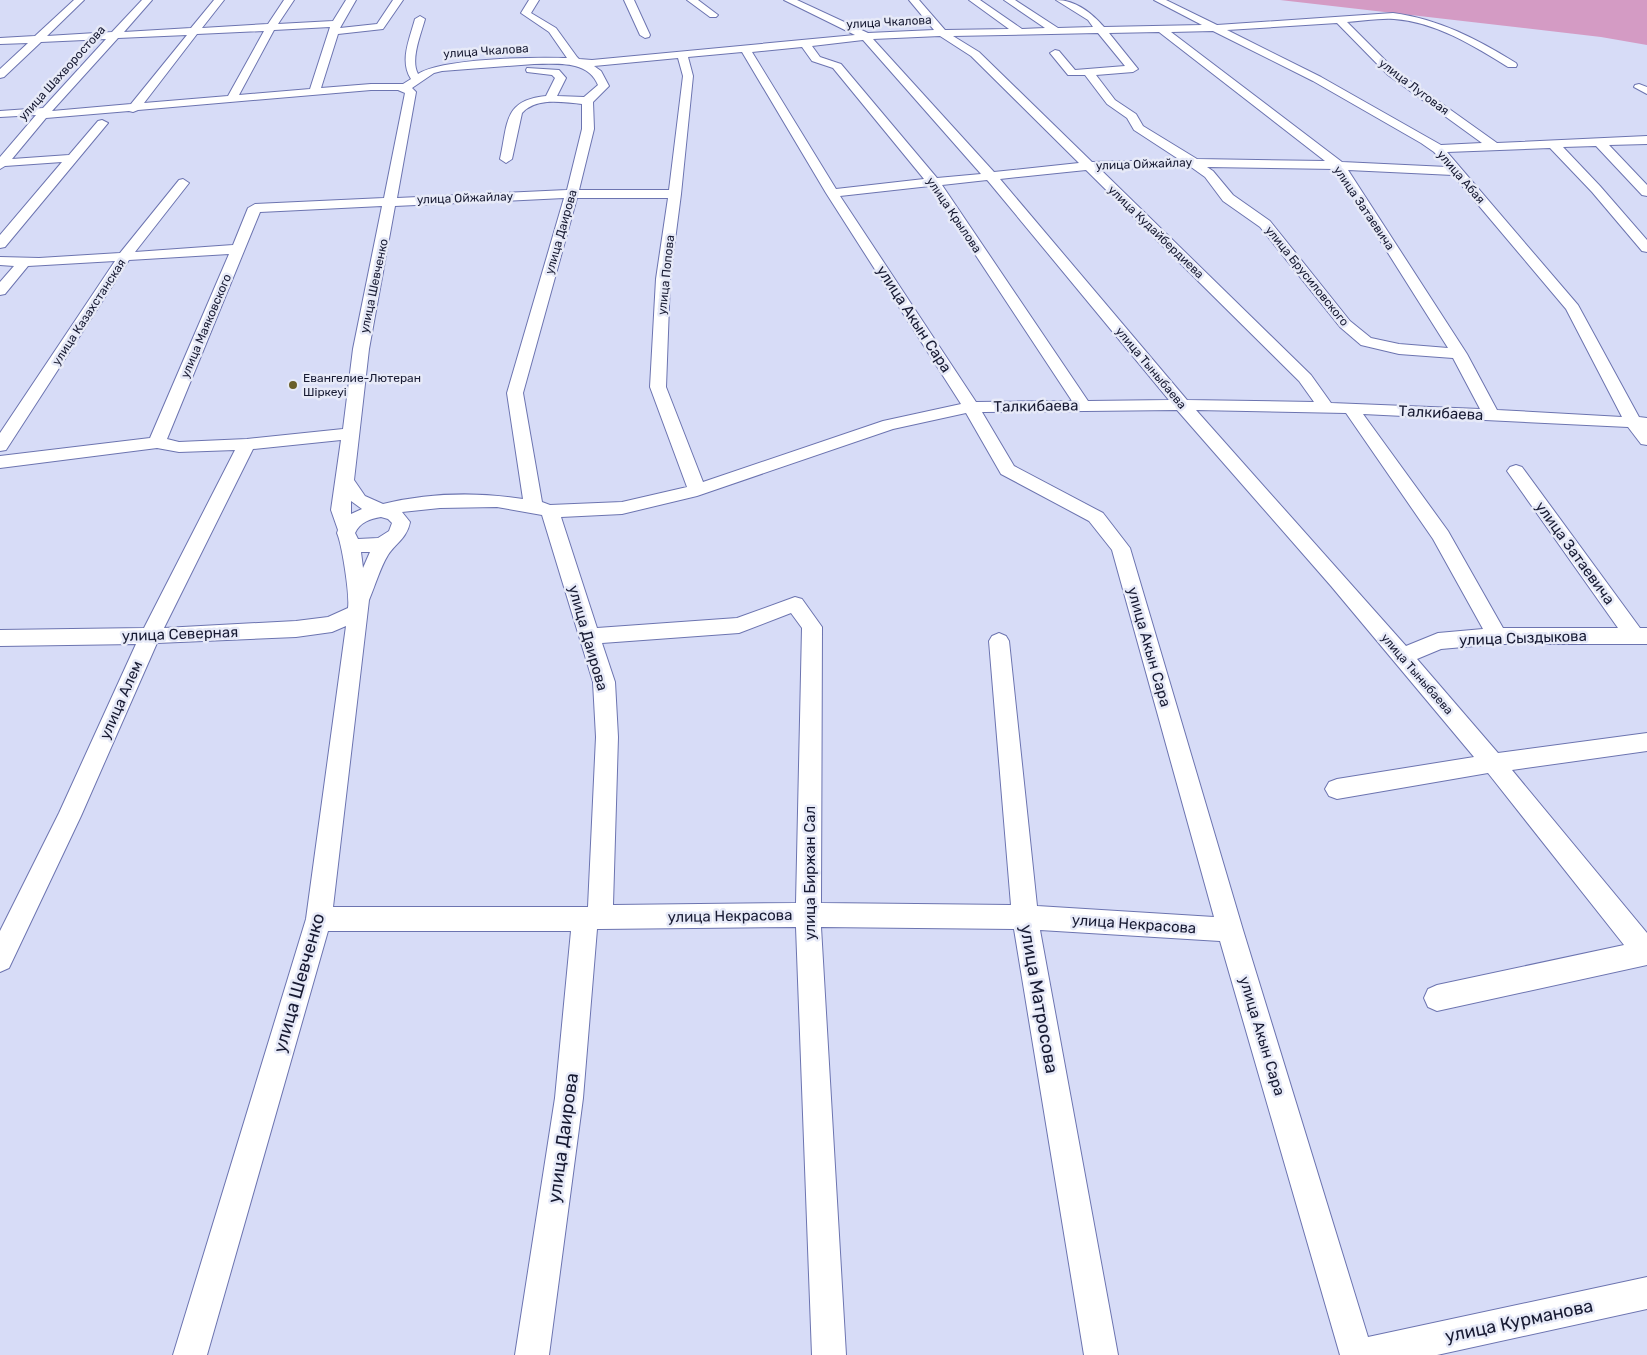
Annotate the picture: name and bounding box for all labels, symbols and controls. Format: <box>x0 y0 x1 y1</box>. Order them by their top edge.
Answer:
street label: улица Чкалова <box>846 13 932 31</box>
street label: улица Шахворостова <box>16 23 108 123</box>
street label: улица Чкалова <box>443 41 529 61</box>
street label: улица Луговая <box>1376 56 1452 118</box>
street label: улица Абая <box>1434 148 1488 206</box>
street label: улица Ойжайлау <box>1095 155 1193 173</box>
street label: улица Затаевича <box>1331 163 1397 253</box>
street label: улица Крылова <box>924 175 984 255</box>
street label: улица Кудайбердиева <box>1105 183 1207 281</box>
street label: улица Даирова <box>542 188 580 276</box>
street label: улица Ойжайлау <box>416 189 514 207</box>
street label: улица Брусиловского <box>1262 223 1352 329</box>
street label: улица Попова <box>655 234 677 316</box>
street label: улица Шевченко <box>357 237 391 334</box>
street label: улица Казахстанская <box>49 256 129 368</box>
street label: улица Акын Сара <box>873 262 955 376</box>
street label: улица Маяковского <box>178 272 234 380</box>
street label: улица Тыныбаева <box>1113 324 1189 412</box>
place label: Евангелие-Лютеран Шіркеуі <box>303 371 421 399</box>
marker: Евангелие-Лютеран Шіркеуі <box>287 379 299 391</box>
street label: Талкибаева <box>993 396 1079 416</box>
street label: Талкибаева <box>1398 402 1484 424</box>
street label: улица Затаевича <box>1532 498 1618 608</box>
street label: улица Даирова <box>564 583 612 693</box>
street label: улица Акын Сара <box>1123 585 1175 709</box>
street label: улица Северная <box>121 623 239 645</box>
street label: улица Сыздыкова <box>1459 627 1587 649</box>
street label: улица Тыныбаева <box>1378 631 1456 717</box>
street label: улица Алем <box>96 658 146 742</box>
street label: улица Биржан Сал <box>801 806 819 940</box>
street label: улица Некрасова <box>667 906 793 926</box>
street label: улица Шевченко <box>269 911 329 1055</box>
street label: улица Некрасова <box>1071 911 1197 937</box>
street label: улица Матросова <box>1015 923 1063 1075</box>
street label: улица Акын Сара <box>1235 974 1289 1098</box>
street label: улица Даирова <box>543 1072 583 1204</box>
street label: улица Курманова <box>1443 1295 1595 1347</box>

